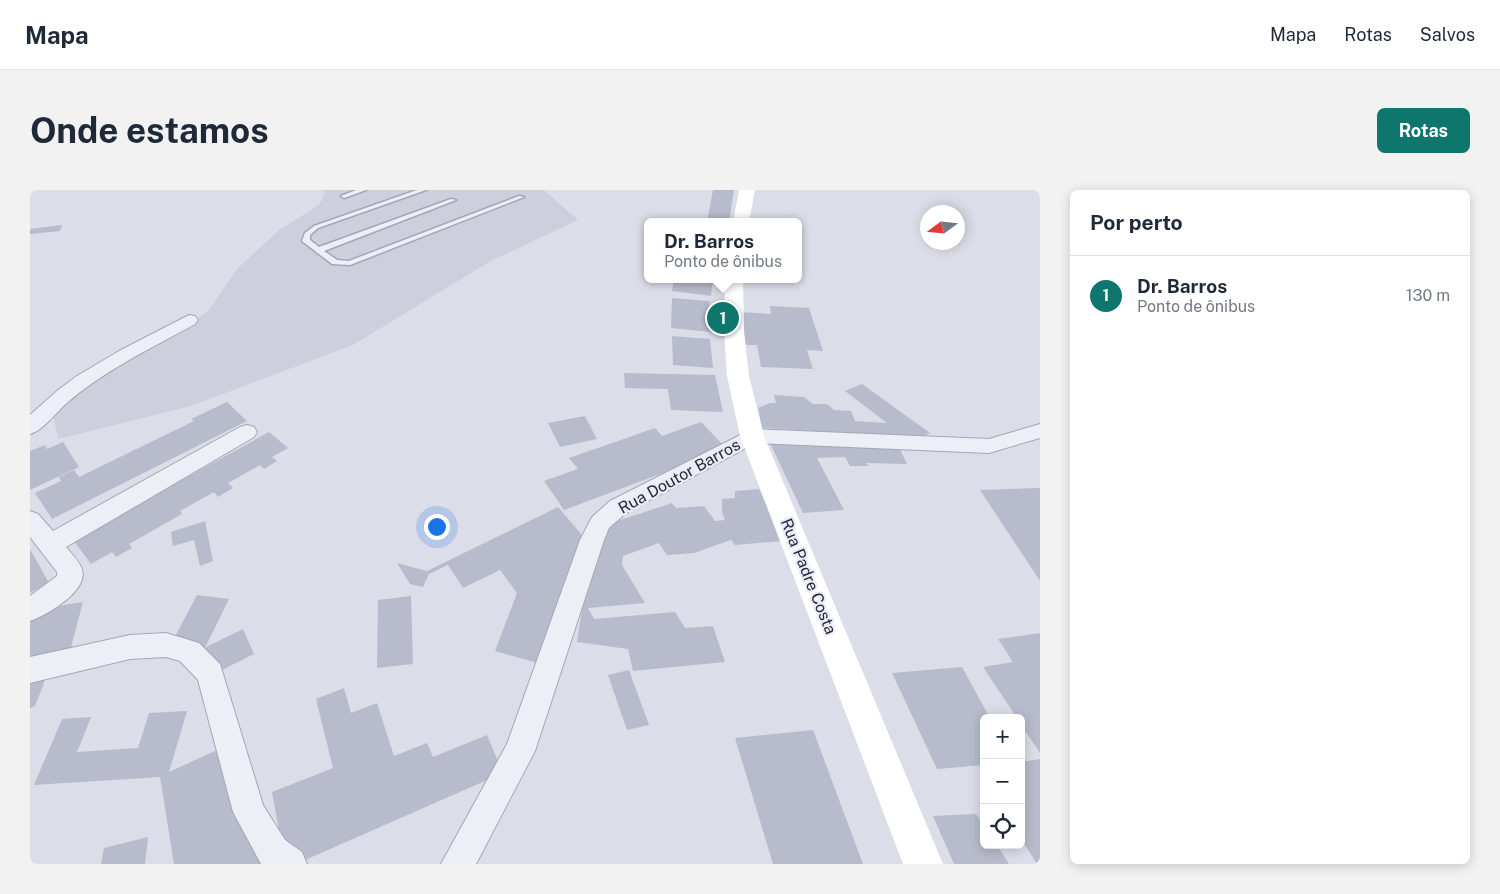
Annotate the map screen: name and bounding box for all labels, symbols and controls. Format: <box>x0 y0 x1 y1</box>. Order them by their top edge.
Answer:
text: Mapa <box>25 21 89 49</box>
text: Mapa <box>1270 24 1316 45</box>
text: Rotas <box>1344 24 1392 45</box>
text: Salvos <box>1420 24 1475 45</box>
button: Rotas <box>1377 108 1470 153</box>
text: Onde estamos <box>30 110 269 151</box>
north arrow <box>920 205 965 250</box>
text: Por perto <box>1090 210 1183 235</box>
popup <box>644 218 802 283</box>
text: Dr. Barros <box>664 230 754 252</box>
text: Ponto de ônibus <box>664 252 782 271</box>
text: Dr. Barros <box>1137 275 1227 297</box>
text: 1 <box>1103 286 1109 305</box>
text: 130 m <box>1406 286 1450 305</box>
text: Ponto de ônibus <box>1137 297 1255 316</box>
pin: 1 <box>707 299 739 337</box>
street label: Rua Doutor Barros <box>615 435 743 518</box>
your location <box>424 514 450 540</box>
street label: Rua Padre Costa <box>777 516 840 637</box>
map controls <box>980 714 1025 849</box>
button: + <box>980 714 1025 759</box>
button: − <box>980 759 1025 804</box>
button: locate <box>980 804 1025 849</box>

